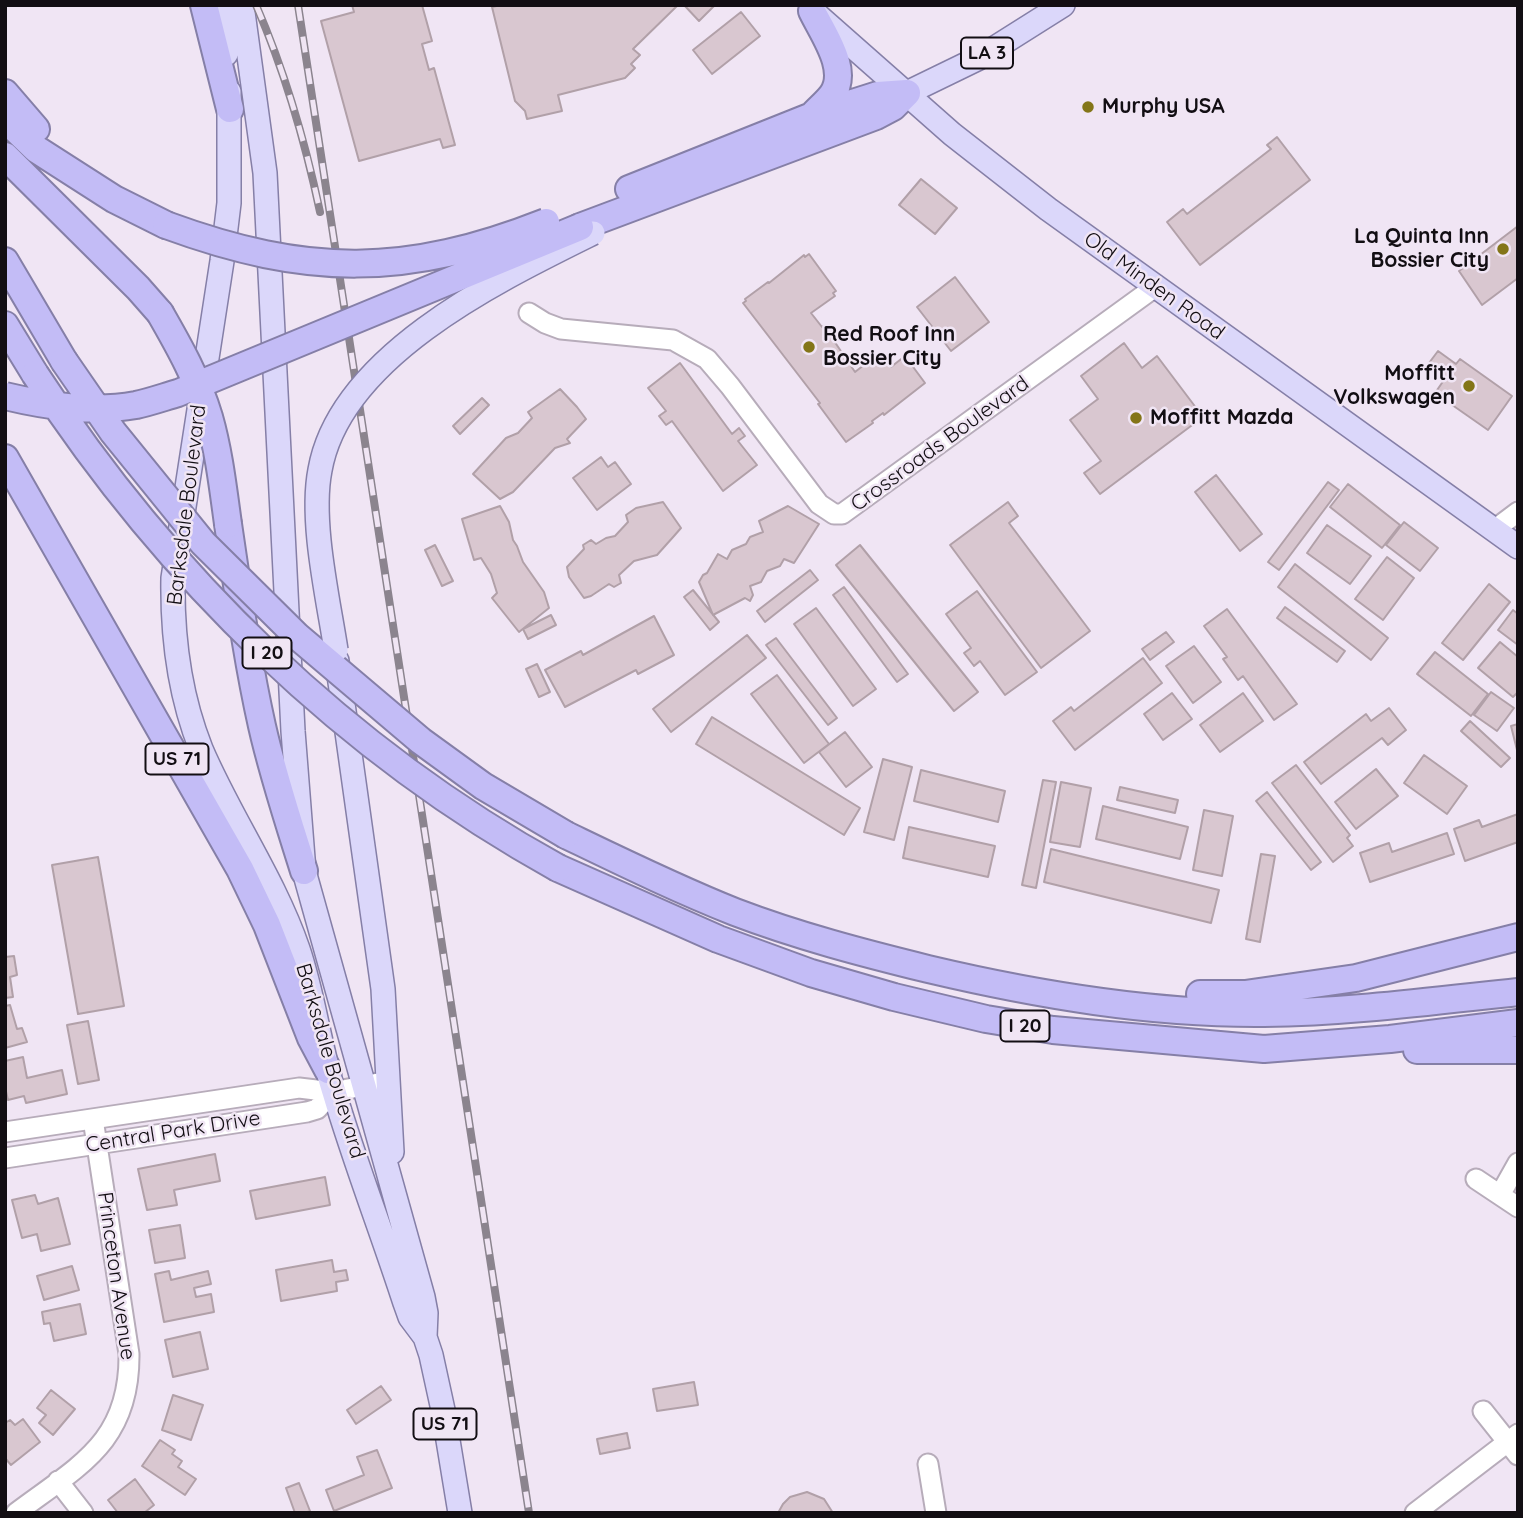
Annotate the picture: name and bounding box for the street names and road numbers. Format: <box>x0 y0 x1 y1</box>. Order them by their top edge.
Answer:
road number: LA 3 <box>961 38 1013 68</box>
street label: Old Minden Road <box>1079 227 1229 345</box>
street label: Crossroads Boulevard <box>846 371 1034 517</box>
street label: Barksdale Boulevard <box>162 403 212 607</box>
road number: I 20 <box>243 638 292 668</box>
road number: US 71 <box>146 744 208 774</box>
street label: Barksdale Boulevard <box>290 960 370 1162</box>
road number: I 20 <box>1000 1010 1050 1042</box>
street label: Central Park Drive <box>84 1106 262 1158</box>
street label: Princeton Avenue <box>92 1190 140 1362</box>
road number: US 71 <box>414 1408 476 1440</box>

